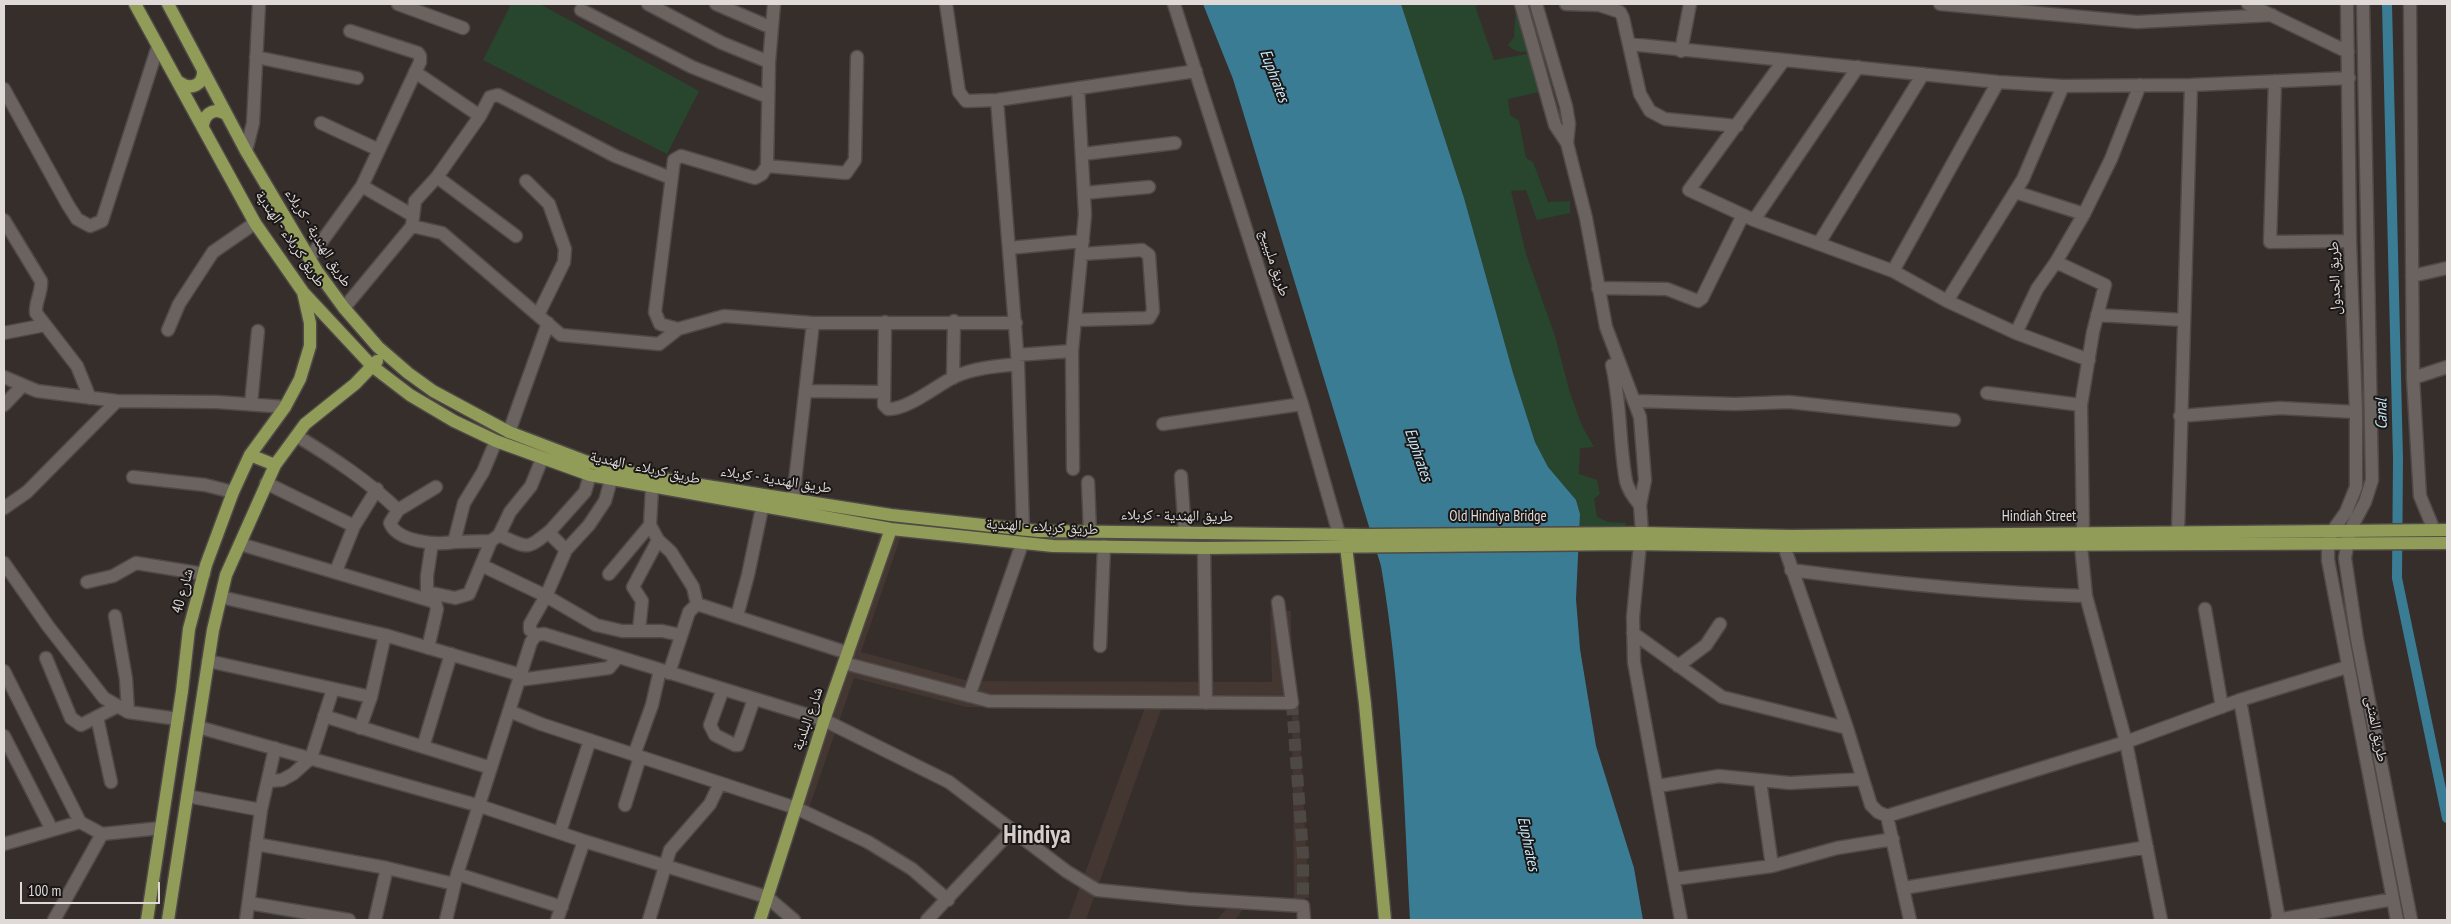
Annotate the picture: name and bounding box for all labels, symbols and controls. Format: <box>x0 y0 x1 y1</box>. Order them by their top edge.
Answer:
water label: Euphrates <box>1255 47 1293 105</box>
street label: طريق الهندية - كربلاء <box>281 185 355 291</box>
street label: طريق كربلاء - الهندية <box>251 187 329 291</box>
street label: طريق مليبيج <box>1255 227 1293 299</box>
street label: طريق الجدول <box>2325 241 2345 315</box>
water label: Canal <box>2372 398 2392 430</box>
water label: Euphrates <box>1400 426 1436 484</box>
street label: طريق كربلاء - الهندية <box>588 447 702 489</box>
street label: طريق الهندية - كربلاء <box>719 462 833 498</box>
street label: طريق الهندية - كربلاء <box>1121 506 1233 526</box>
street label: Old Hindiya Bridge <box>1449 508 1547 526</box>
street label: Hindiah Street <box>2002 508 2076 526</box>
street label: طريق كربلاء - الهندية <box>985 515 1099 539</box>
street label: شارع 40 <box>168 567 198 615</box>
street label: شارع البلدية <box>789 685 827 753</box>
street label: طريق المثنى <box>2361 694 2391 764</box>
water label: Euphrates <box>1513 815 1543 873</box>
district label: Hindiya <box>1003 821 1071 851</box>
scale bar <box>22 872 162 904</box>
text: 100 m <box>28 881 61 900</box>

